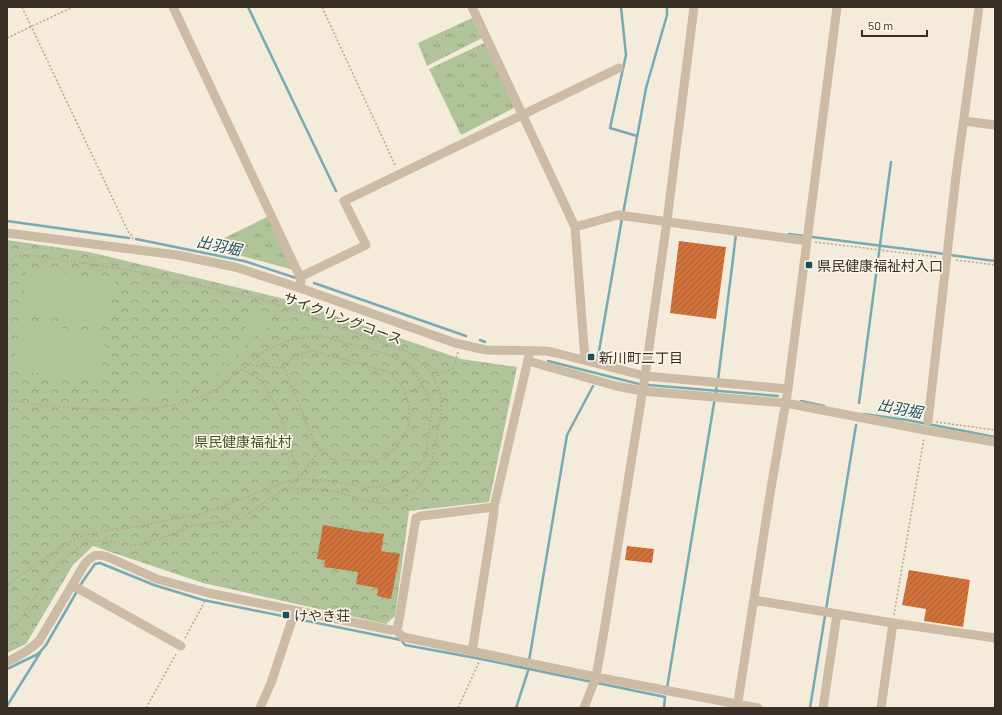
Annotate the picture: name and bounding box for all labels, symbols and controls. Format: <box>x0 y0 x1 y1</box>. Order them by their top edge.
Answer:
scale bar <box>862 12 927 38</box>
text: 50 m <box>868 18 893 32</box>
water label: 出羽堀 <box>195 232 245 259</box>
place label: 県民健康福祉村入口 <box>817 257 943 274</box>
marker: 県民健康福祉村入口 <box>804 260 814 270</box>
street label: サイクリングコース <box>281 289 405 347</box>
place label: 新川町二丁目 <box>599 349 683 366</box>
marker: 新川町二丁目 <box>586 352 596 362</box>
water label: 出羽堀 <box>876 395 926 422</box>
park label: 県民健康福祉村 <box>194 433 292 450</box>
place label: けやき荘 <box>294 607 350 624</box>
marker: けやき荘 <box>281 610 291 620</box>

